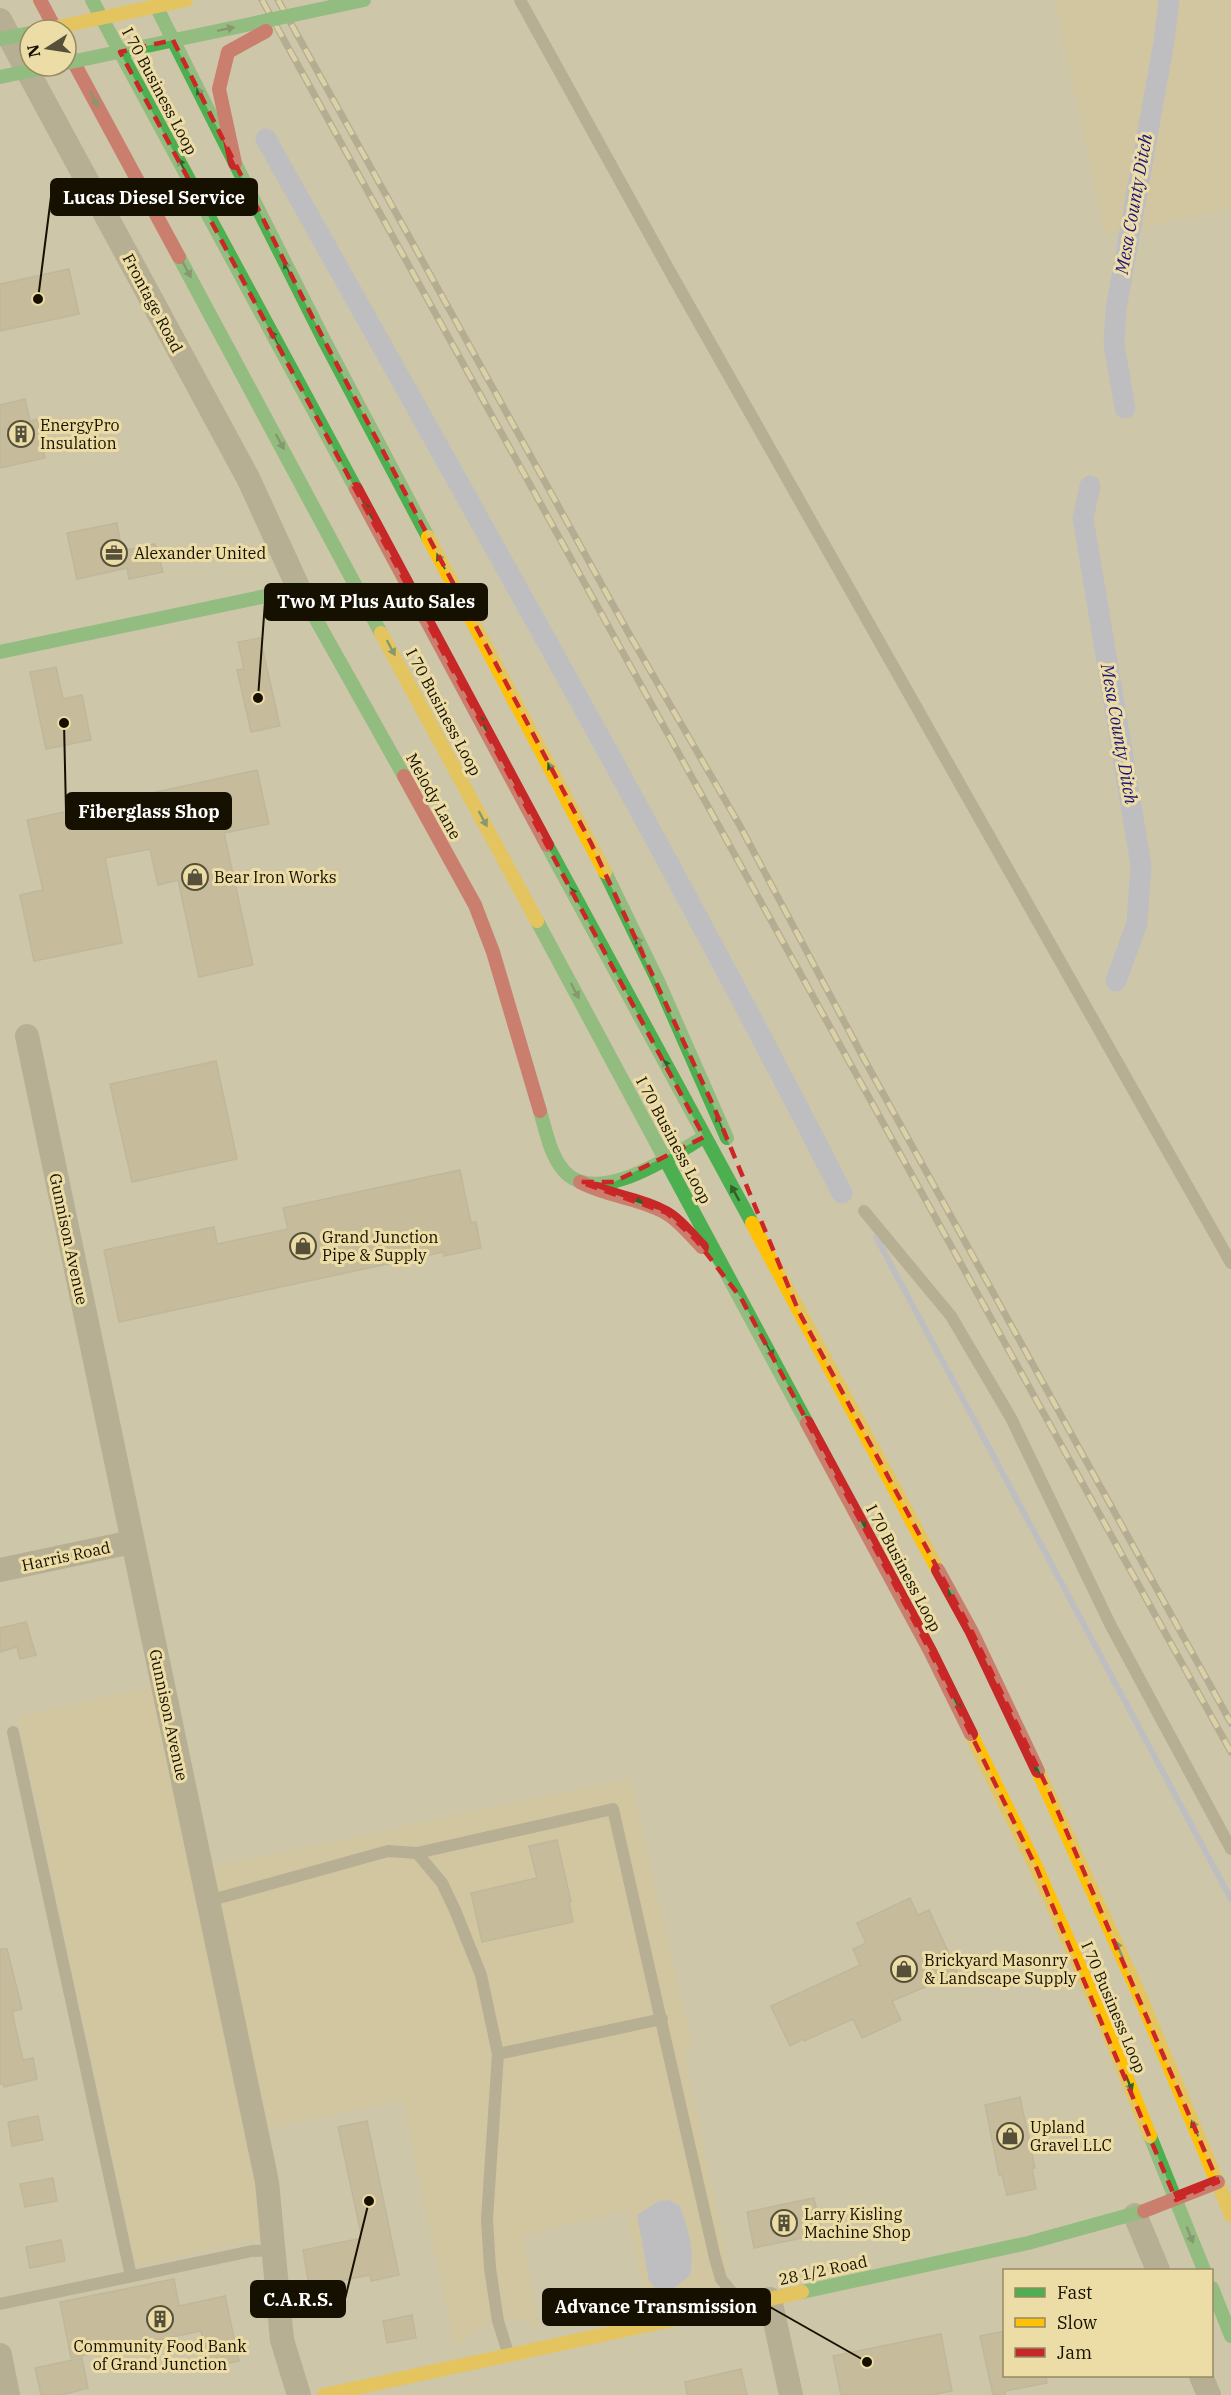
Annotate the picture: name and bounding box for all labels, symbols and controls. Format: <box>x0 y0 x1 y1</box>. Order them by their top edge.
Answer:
north arrow <box>18 18 78 78</box>
street label: I 70 Business Loop <box>118 24 202 158</box>
one-way arrow <box>217 24 236 33</box>
text: N <box>22 43 44 59</box>
one-way arrow <box>196 86 206 104</box>
one-way arrow <box>89 91 99 108</box>
water label: Mesa County Ditch <box>1110 132 1157 277</box>
one-way arrow <box>177 157 187 174</box>
callout: Lucas Diesel Service <box>51 179 257 215</box>
text: Lucas Diesel Service <box>63 186 245 209</box>
street label: Frontage Road <box>119 250 188 356</box>
one-way arrow <box>284 261 293 278</box>
one-way arrow <box>182 262 192 279</box>
one-way arrow <box>269 329 279 346</box>
place label: EnergyPro Insulation <box>40 415 120 453</box>
building icon: EnergyPro Insulation <box>6 419 36 449</box>
one-way arrow <box>275 434 285 451</box>
one-way arrow <box>362 501 372 518</box>
office icon: Alexander United <box>99 538 129 568</box>
place label: Alexander United <box>134 543 266 563</box>
one-way arrow <box>436 552 446 569</box>
callout: Two M Plus Auto Sales <box>265 584 487 620</box>
text: Two M Plus Auto Sales <box>277 590 475 613</box>
one-way arrow <box>386 639 396 656</box>
street label: I 70 Business Loop <box>402 645 486 779</box>
water label: Mesa County Ditch <box>1096 661 1143 806</box>
one-way arrow <box>477 714 487 731</box>
street label: Melody Lane <box>402 749 466 843</box>
one-way arrow <box>547 762 557 779</box>
callout: Fiberglass Shop <box>66 793 231 829</box>
text: Fiberglass Shop <box>78 800 220 823</box>
one-way arrow <box>478 811 488 828</box>
shop icon: Bear Iron Works <box>180 862 210 892</box>
place label: Bear Iron Works <box>214 867 337 887</box>
one-way arrow <box>569 886 579 903</box>
one-way arrow <box>635 936 644 953</box>
one-way arrow <box>570 983 580 1000</box>
one-way arrow <box>662 1058 672 1075</box>
street label: I 70 Business Loop <box>632 1073 716 1207</box>
one-way arrow <box>715 1113 724 1131</box>
street label: Gunnison Avenue <box>45 1171 93 1307</box>
one-way arrow <box>730 1185 740 1202</box>
one-way arrow <box>625 1197 644 1207</box>
place label: Grand Junction Pipe & Supply <box>322 1227 439 1265</box>
shop icon: Grand Junction Pipe & Supply <box>288 1231 318 1261</box>
one-way arrow <box>764 1342 774 1359</box>
street label: I 70 Business Loop <box>862 1501 946 1635</box>
one-way arrow <box>856 1514 866 1531</box>
street label: Harris Road <box>20 1537 112 1575</box>
one-way arrow <box>948 1587 958 1604</box>
street label: Gunnison Avenue <box>145 1647 193 1783</box>
one-way arrow <box>950 1695 960 1713</box>
one-way arrow <box>1035 1762 1044 1779</box>
street label: I 70 Business Loop <box>1077 1938 1151 2076</box>
one-way arrow <box>1114 1939 1124 1957</box>
place label: Brickyard Masonry & Landscape Supply <box>924 1950 1077 1988</box>
shop icon: Brickyard Masonry & Landscape Supply <box>889 1954 919 1984</box>
one-way arrow <box>1125 2074 1134 2092</box>
place label: Upland Gravel LLC <box>1030 2117 1112 2155</box>
one-way arrow <box>1190 2119 1199 2137</box>
shop icon: Upland Gravel LLC <box>995 2121 1025 2151</box>
place label: Larry Kisling Machine Shop <box>804 2204 911 2242</box>
building icon: Larry Kisling Machine Shop <box>769 2208 799 2238</box>
one-way arrow <box>1186 2226 1195 2244</box>
street label: 28 1/2 Road <box>777 2251 869 2289</box>
legend <box>1003 2269 1213 2377</box>
callout: C.A.R.S. <box>251 2281 345 2317</box>
text: Fast <box>1057 2281 1092 2304</box>
text: C.A.R.S. <box>263 2288 333 2311</box>
callout: Advance Transmission <box>543 2289 770 2325</box>
text: Advance Transmission <box>555 2295 757 2318</box>
building icon: Community Food Bank of Grand Junction <box>145 2304 175 2334</box>
text: Slow <box>1057 2311 1097 2334</box>
place label: Community Food Bank of Grand Junction <box>73 2336 247 2374</box>
text: Jam <box>1057 2341 1092 2364</box>

